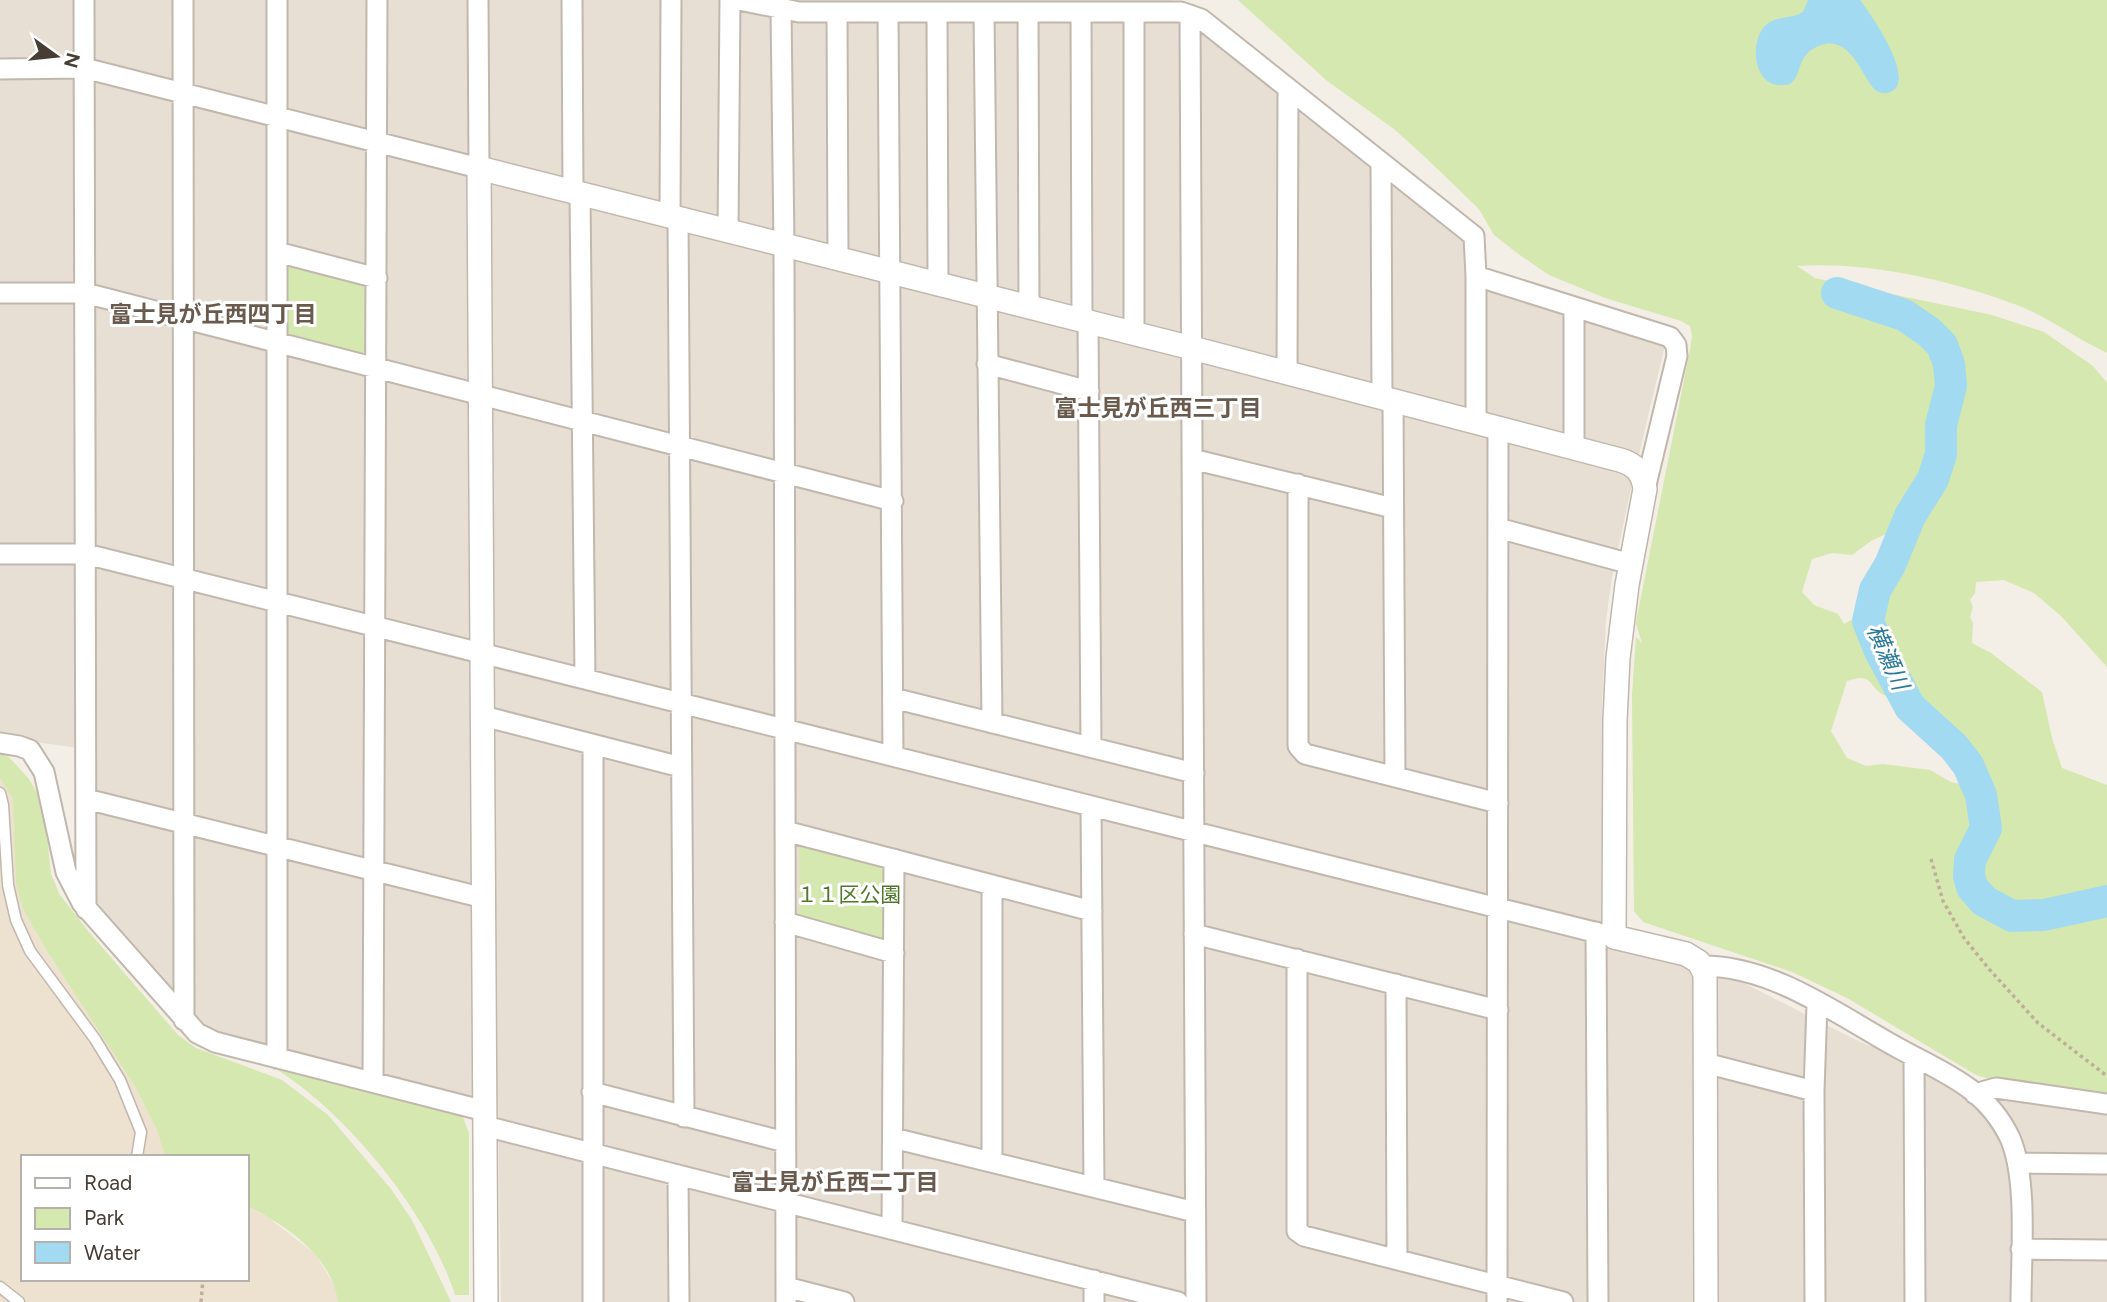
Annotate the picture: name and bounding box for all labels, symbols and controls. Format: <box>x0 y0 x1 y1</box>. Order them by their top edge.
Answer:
north arrow <box>21 21 91 91</box>
text: N <box>59 50 85 70</box>
district label: 富士見が丘西四丁目 <box>110 300 317 328</box>
district label: 富士見が丘西三丁目 <box>1055 394 1262 422</box>
water label: 横瀬川 <box>1861 620 1916 697</box>
park label: １１区公園 <box>797 882 902 907</box>
legend <box>21 1155 248 1281</box>
district label: 富士見が丘西二丁目 <box>732 1168 939 1196</box>
text: Road <box>84 1170 132 1195</box>
text: Park <box>84 1205 125 1230</box>
text: Water <box>84 1240 140 1265</box>

